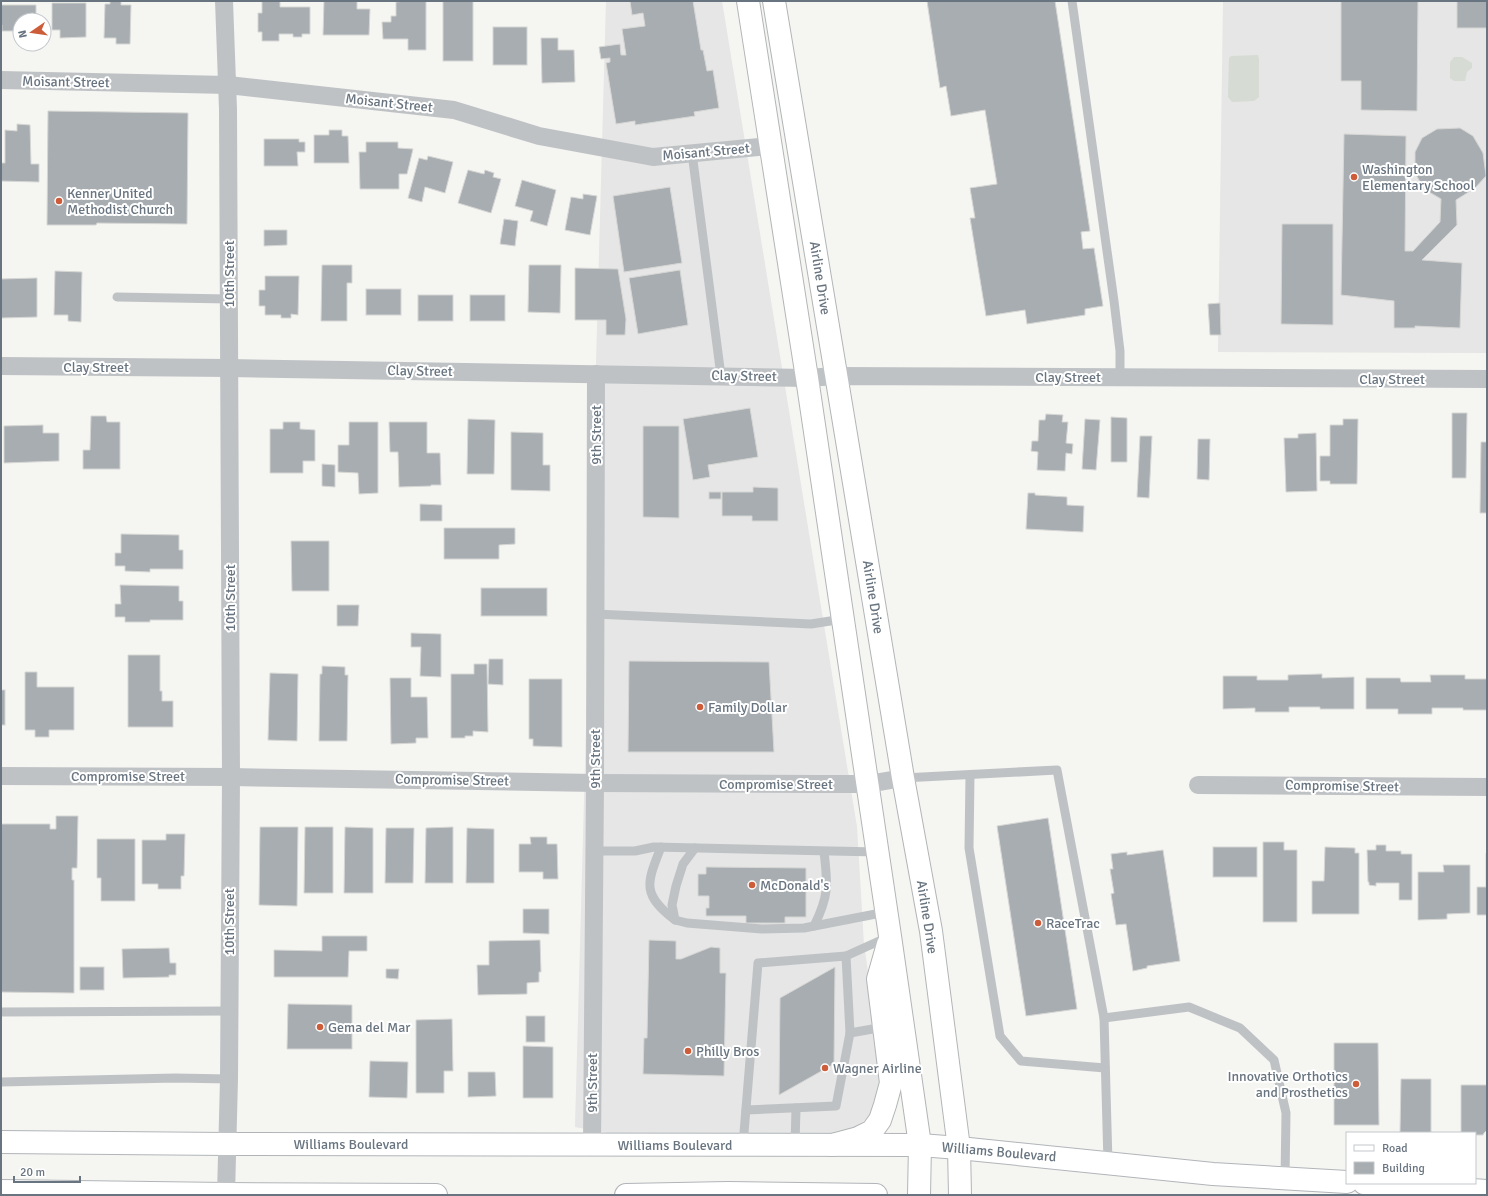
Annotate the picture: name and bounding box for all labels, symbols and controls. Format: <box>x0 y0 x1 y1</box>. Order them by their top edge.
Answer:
north arrow <box>12 12 52 52</box>
text: N <box>16 29 30 39</box>
street label: Moisant Street <box>22 73 110 91</box>
street label: Moisant Street <box>345 90 434 116</box>
street label: Moisant Street <box>662 140 751 164</box>
place label: Washington Elementary School <box>1362 161 1475 194</box>
marker: Washington Elementary School <box>1349 172 1359 182</box>
place label: Kenner United Methodist Church <box>67 185 173 218</box>
marker: Kenner United Methodist Church <box>54 196 64 206</box>
street label: 10th Street <box>221 240 238 308</box>
street label: Airline Drive <box>806 240 834 316</box>
street label: Clay Street <box>63 359 129 376</box>
street label: Clay Street <box>387 362 453 380</box>
street label: Clay Street <box>711 367 777 385</box>
street label: Clay Street <box>1035 369 1101 386</box>
street label: Clay Street <box>1359 371 1425 388</box>
street label: 9th Street <box>588 405 605 465</box>
street label: Airline Drive <box>859 559 887 635</box>
street label: 10th Street <box>222 564 239 632</box>
place label: Family Dollar <box>708 699 788 716</box>
marker: Family Dollar <box>695 702 705 712</box>
street label: 9th Street <box>587 729 604 789</box>
street label: Compromise Street <box>71 768 185 785</box>
street label: Compromise Street <box>395 771 509 789</box>
street label: Compromise Street <box>719 776 833 793</box>
street label: Compromise Street <box>1285 777 1399 795</box>
place label: McDonald's <box>760 877 829 894</box>
street label: Airline Drive <box>913 879 941 955</box>
marker: McDonald's <box>747 880 757 890</box>
street label: 10th Street <box>221 888 238 956</box>
place label: RaceTrac <box>1046 915 1100 932</box>
marker: RaceTrac <box>1033 918 1043 928</box>
place label: Gema del Mar <box>328 1019 411 1036</box>
marker: Gema del Mar <box>315 1022 325 1032</box>
place label: Philly Bros <box>696 1043 759 1060</box>
marker: Philly Bros <box>683 1046 693 1056</box>
street label: 9th Street <box>584 1053 601 1113</box>
place label: Wagner Airline <box>833 1060 922 1077</box>
marker: Wagner Airline <box>820 1063 830 1073</box>
place label: Innovative Orthotics and Prosthetics <box>1227 1068 1348 1101</box>
marker: Innovative Orthotics and Prosthetics <box>1351 1079 1361 1089</box>
legend <box>1346 1132 1476 1184</box>
street label: Williams Boulevard <box>293 1136 409 1153</box>
street label: Williams Boulevard <box>617 1137 733 1154</box>
street label: Williams Boulevard <box>941 1139 1057 1165</box>
text: Road <box>1382 1141 1408 1156</box>
scale bar <box>14 1158 80 1184</box>
text: Building <box>1382 1161 1425 1176</box>
text: 20 m <box>20 1165 45 1180</box>

